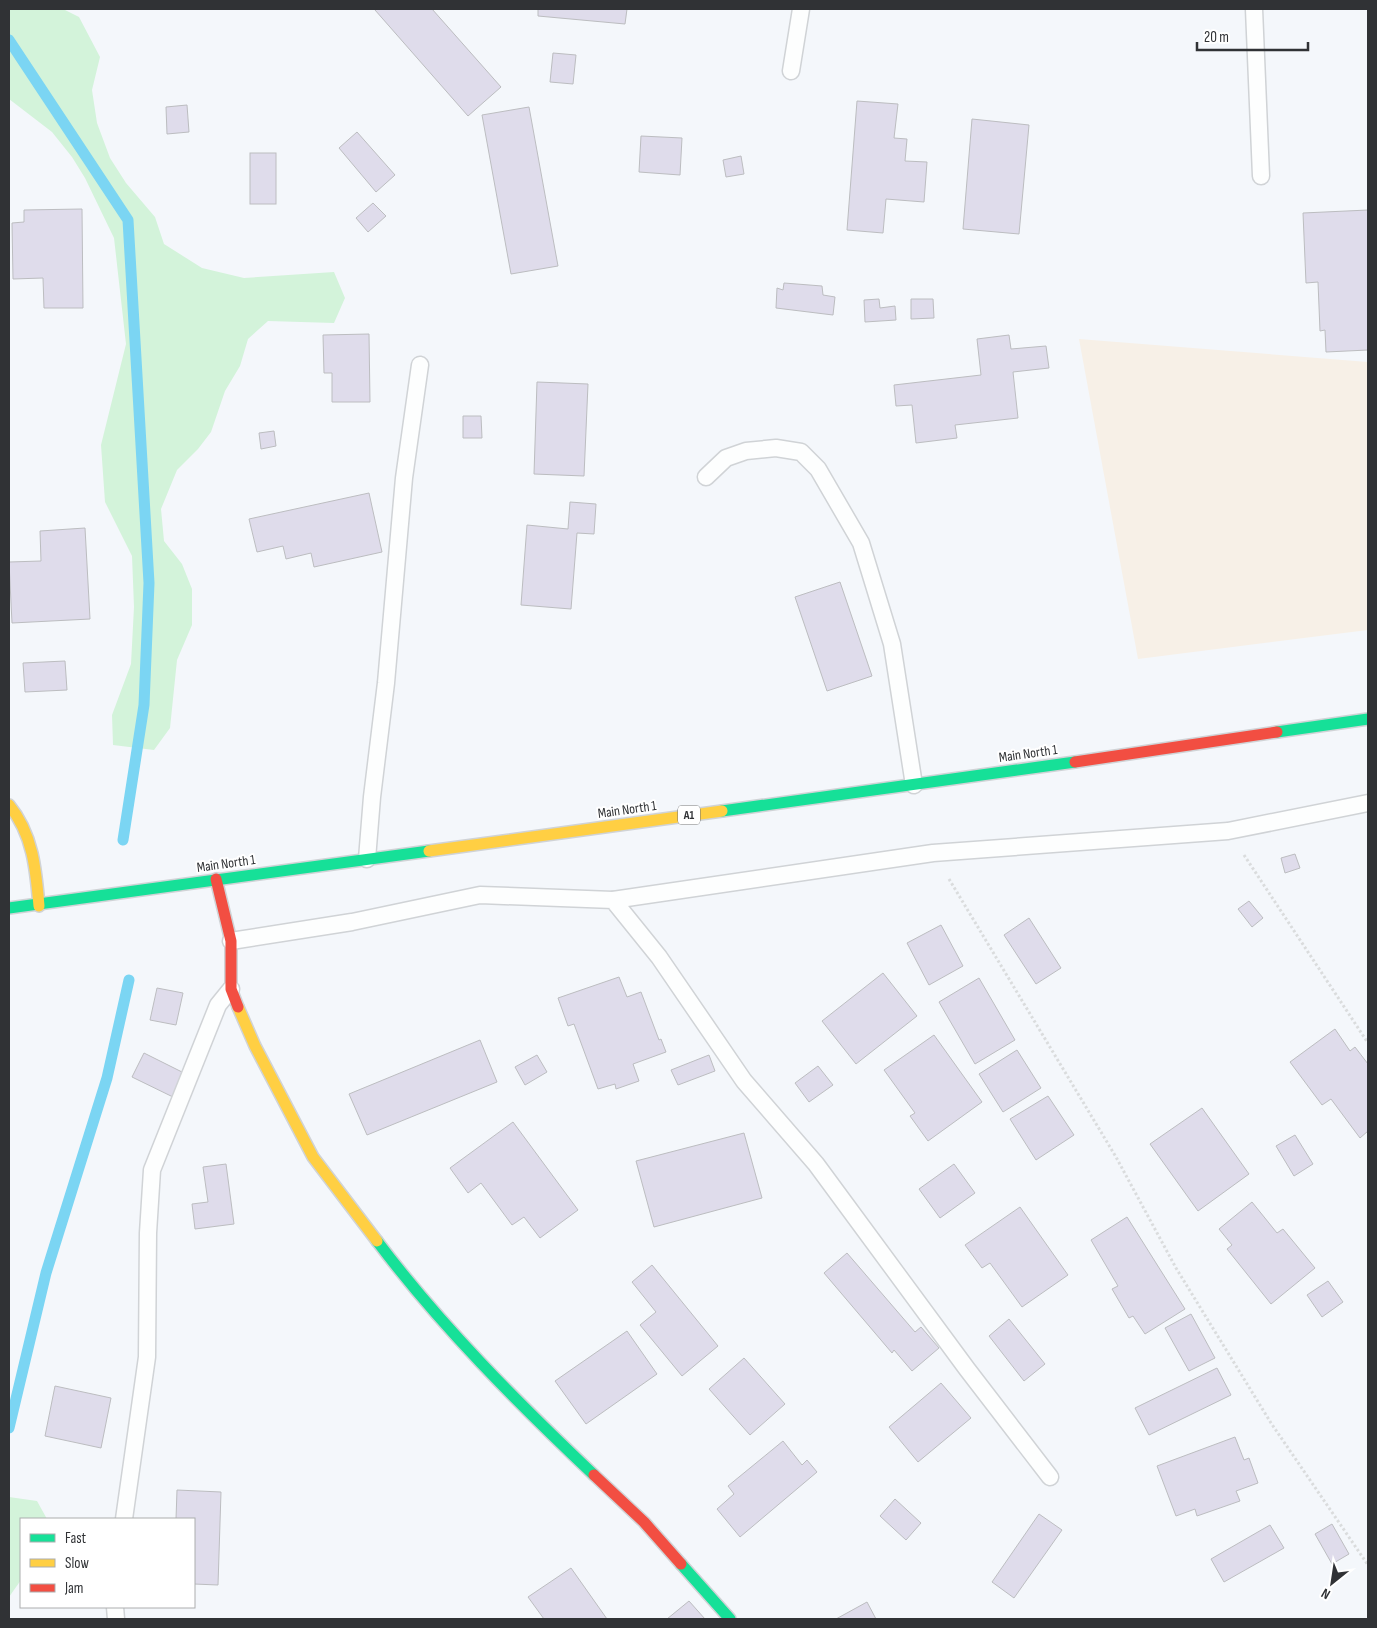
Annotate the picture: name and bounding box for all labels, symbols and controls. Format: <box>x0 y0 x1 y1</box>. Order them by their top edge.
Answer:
scale bar <box>1197 20 1308 52</box>
text: 20 m <box>1204 28 1229 47</box>
street label: Main North 1 <box>998 741 1059 766</box>
street label: Main North 1 <box>597 797 658 822</box>
road number: A1 <box>678 806 700 824</box>
street label: Main North 1 <box>196 851 257 876</box>
legend <box>20 1518 195 1608</box>
text: Fast <box>65 1529 87 1548</box>
text: Slow <box>65 1554 89 1573</box>
north arrow <box>1307 1558 1357 1608</box>
text: Jam <box>64 1579 83 1598</box>
text: N <box>1318 1585 1333 1603</box>

